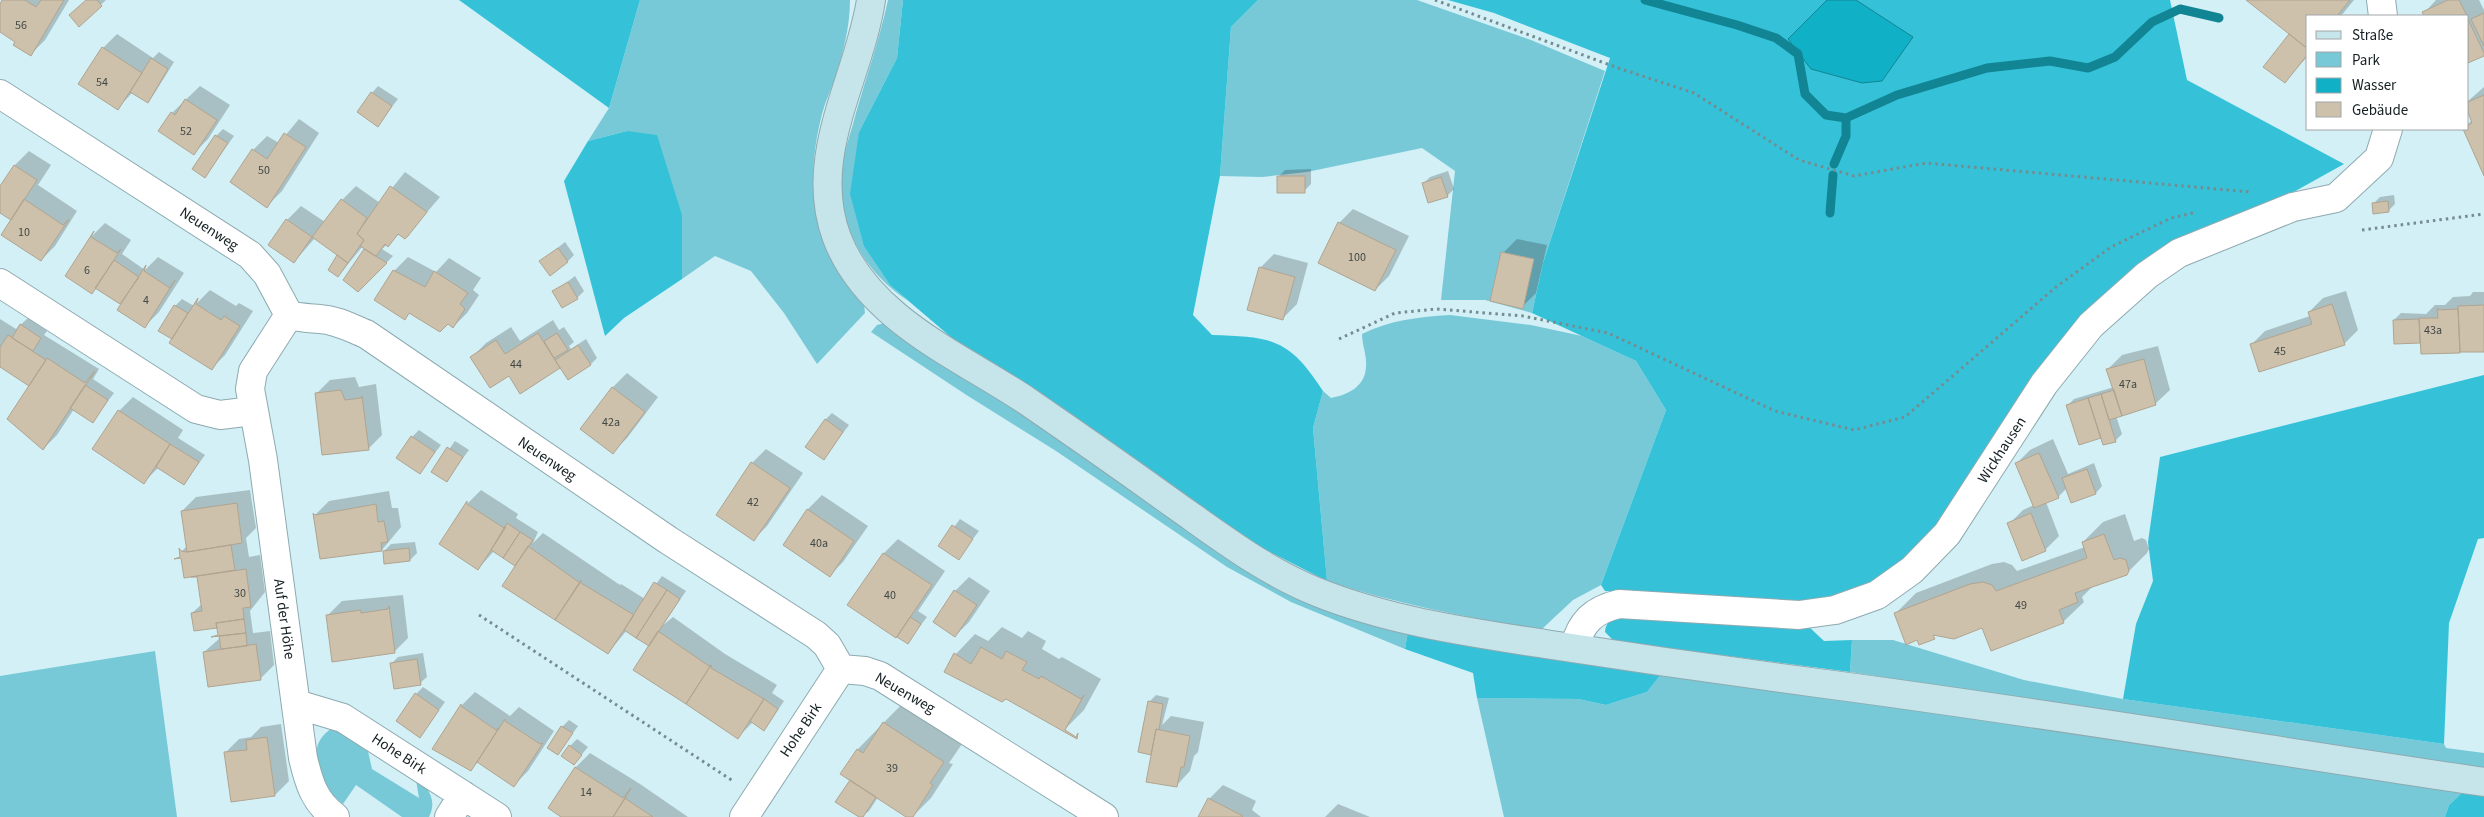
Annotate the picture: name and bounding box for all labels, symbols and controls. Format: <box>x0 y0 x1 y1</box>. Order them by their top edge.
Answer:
legend <box>2306 15 2469 130</box>
house number: 56 <box>15 17 27 34</box>
text: Straße <box>2352 25 2393 46</box>
text: Park <box>2352 50 2381 71</box>
house number: 54 <box>96 74 108 91</box>
text: Wasser <box>2352 75 2397 96</box>
text: Gebäude <box>2352 100 2408 121</box>
house number: 52 <box>180 123 192 140</box>
house number: 50 <box>258 162 270 179</box>
street label: Neuenweg <box>175 202 243 256</box>
house number: 10 <box>18 224 30 241</box>
house number: 100 <box>1348 249 1366 266</box>
house number: 6 <box>84 262 90 279</box>
house number: 4 <box>143 292 149 309</box>
house number: 43a <box>2424 322 2442 339</box>
house number: 45 <box>2274 343 2286 360</box>
house number: 44 <box>510 356 522 373</box>
house number: 47a <box>2119 376 2137 393</box>
street label: Wickhausen <box>1973 413 2031 487</box>
house number: 42a <box>602 414 620 431</box>
street label: Neuenweg <box>514 432 581 487</box>
house number: 42 <box>747 494 759 511</box>
house number: 40a <box>810 535 828 552</box>
street label: Auf der Höhe <box>268 577 300 661</box>
house number: 30 <box>234 585 246 602</box>
house number: 40 <box>884 587 896 604</box>
house number: 49 <box>2015 597 2027 614</box>
street label: Neuenweg <box>871 667 939 719</box>
street label: Hohe Birk <box>775 698 827 761</box>
street label: Hohe Birk <box>367 728 431 780</box>
house number: 39 <box>886 760 898 777</box>
house number: 14 <box>580 784 592 801</box>

